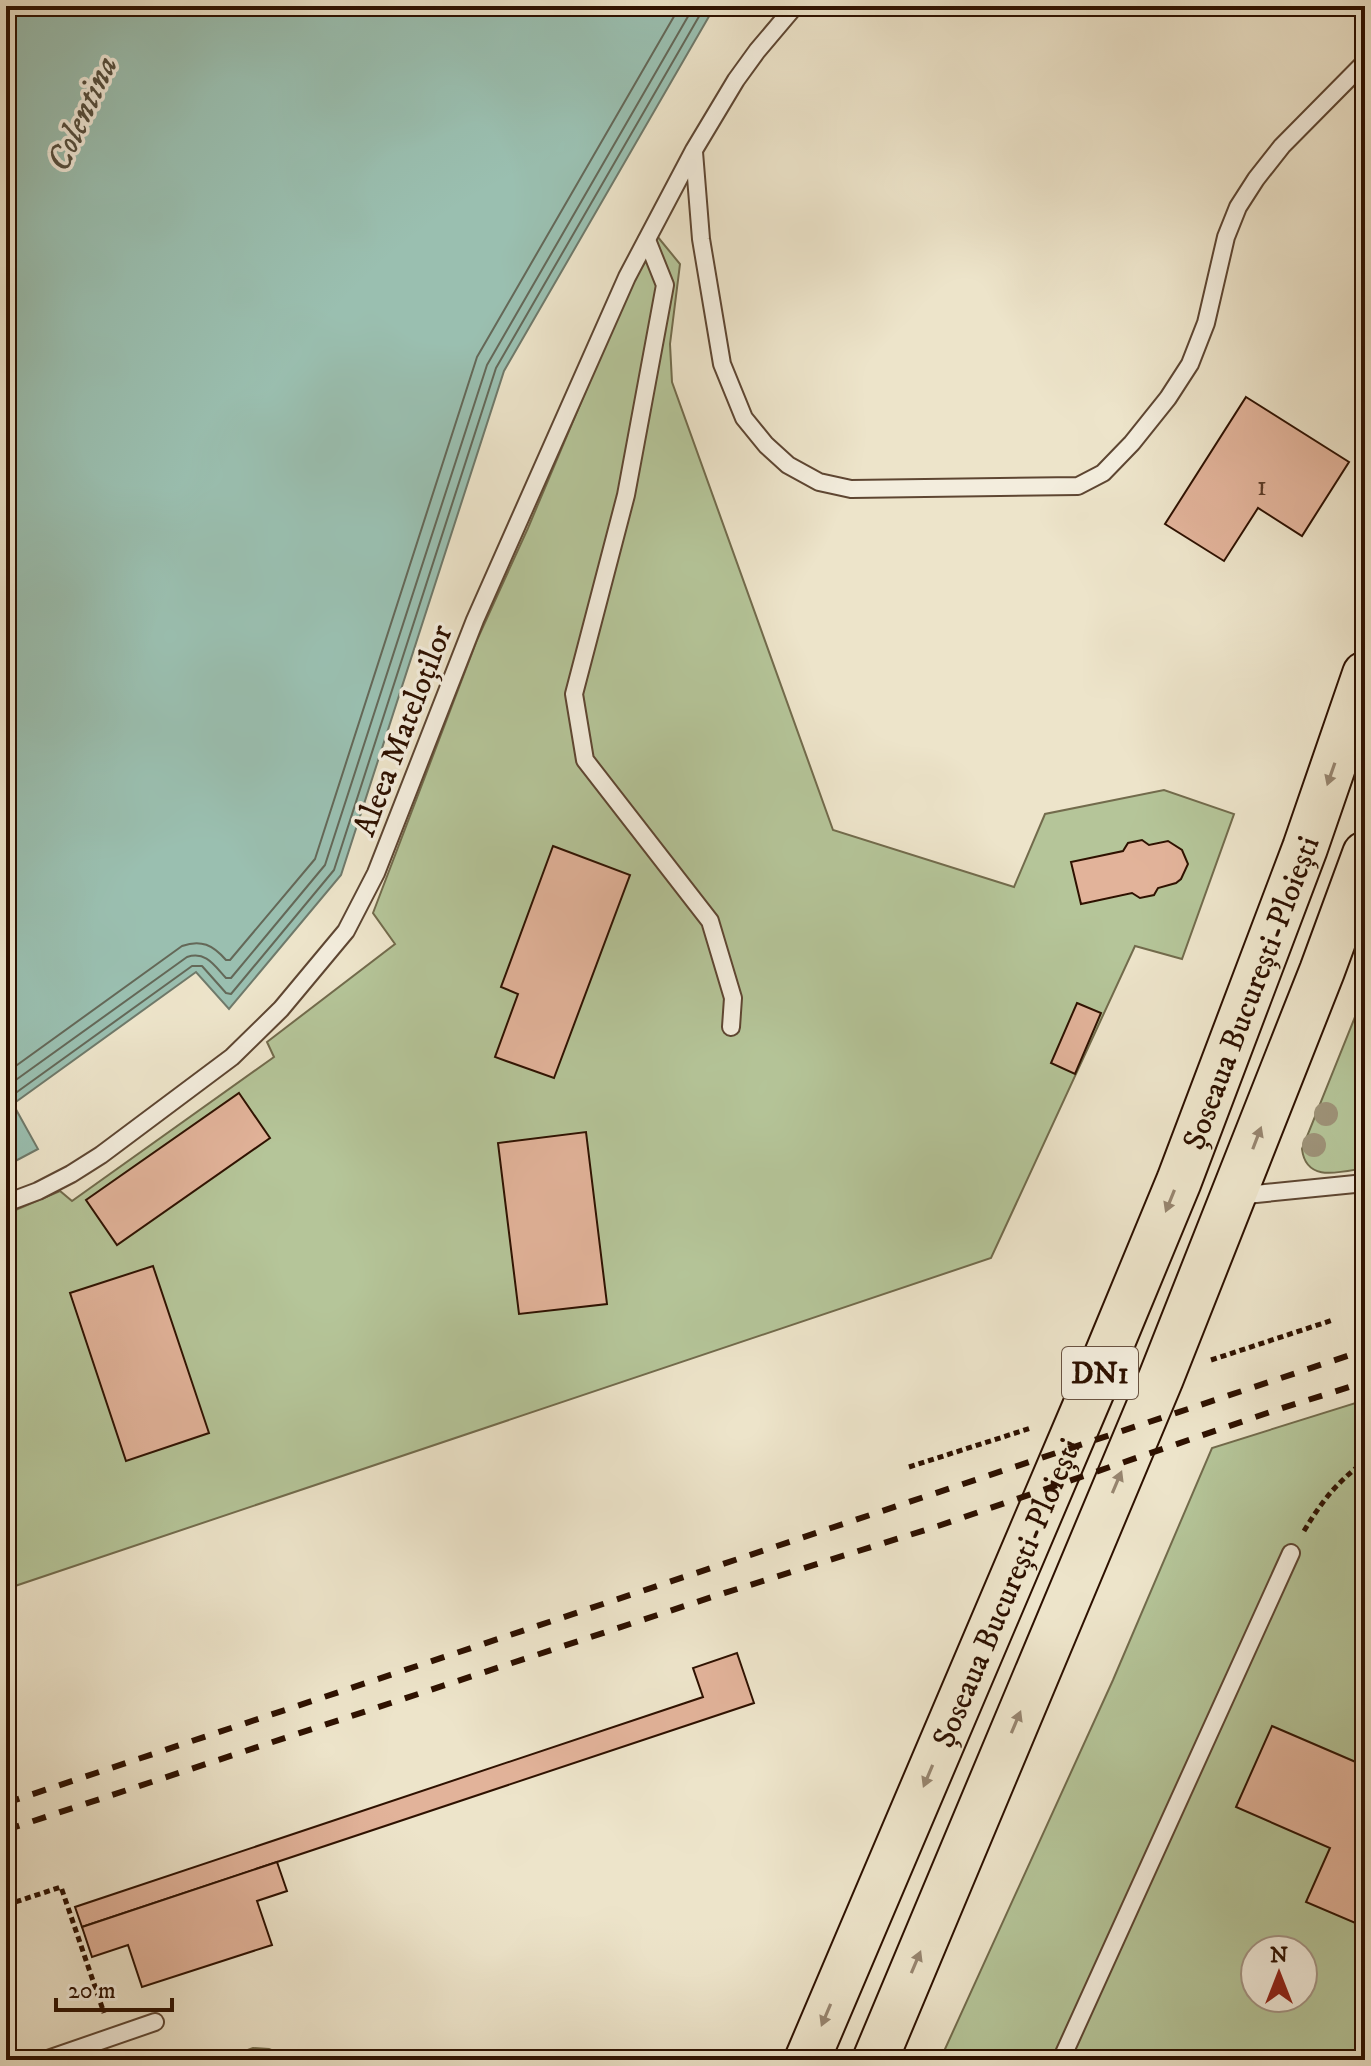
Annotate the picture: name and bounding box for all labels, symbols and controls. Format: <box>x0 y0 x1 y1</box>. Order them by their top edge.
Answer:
water label: Colentina <box>38 49 128 178</box>
house number: 1 <box>1257 469 1267 504</box>
street label: Aleea Mateloților <box>345 619 463 842</box>
one-way arrow <box>1324 763 1336 787</box>
street label: Șoseaua București-Ploiești <box>1175 831 1330 1156</box>
one-way arrow <box>1251 1126 1264 1150</box>
one-way arrow <box>1164 1189 1177 1213</box>
road number: DN1 <box>1062 1347 1138 1399</box>
street label: Șoseaua București-Ploiești <box>924 1433 1091 1754</box>
one-way arrow <box>1110 1471 1123 1494</box>
one-way arrow <box>1010 1710 1023 1734</box>
one-way arrow <box>921 1764 934 1788</box>
north arrow <box>1239 1934 1319 2014</box>
text: N <box>1270 1942 1288 1969</box>
one-way arrow <box>910 1950 923 1974</box>
scale bar <box>56 1962 172 2012</box>
text: 20 m <box>68 1976 116 2006</box>
one-way arrow <box>819 2004 832 2027</box>

